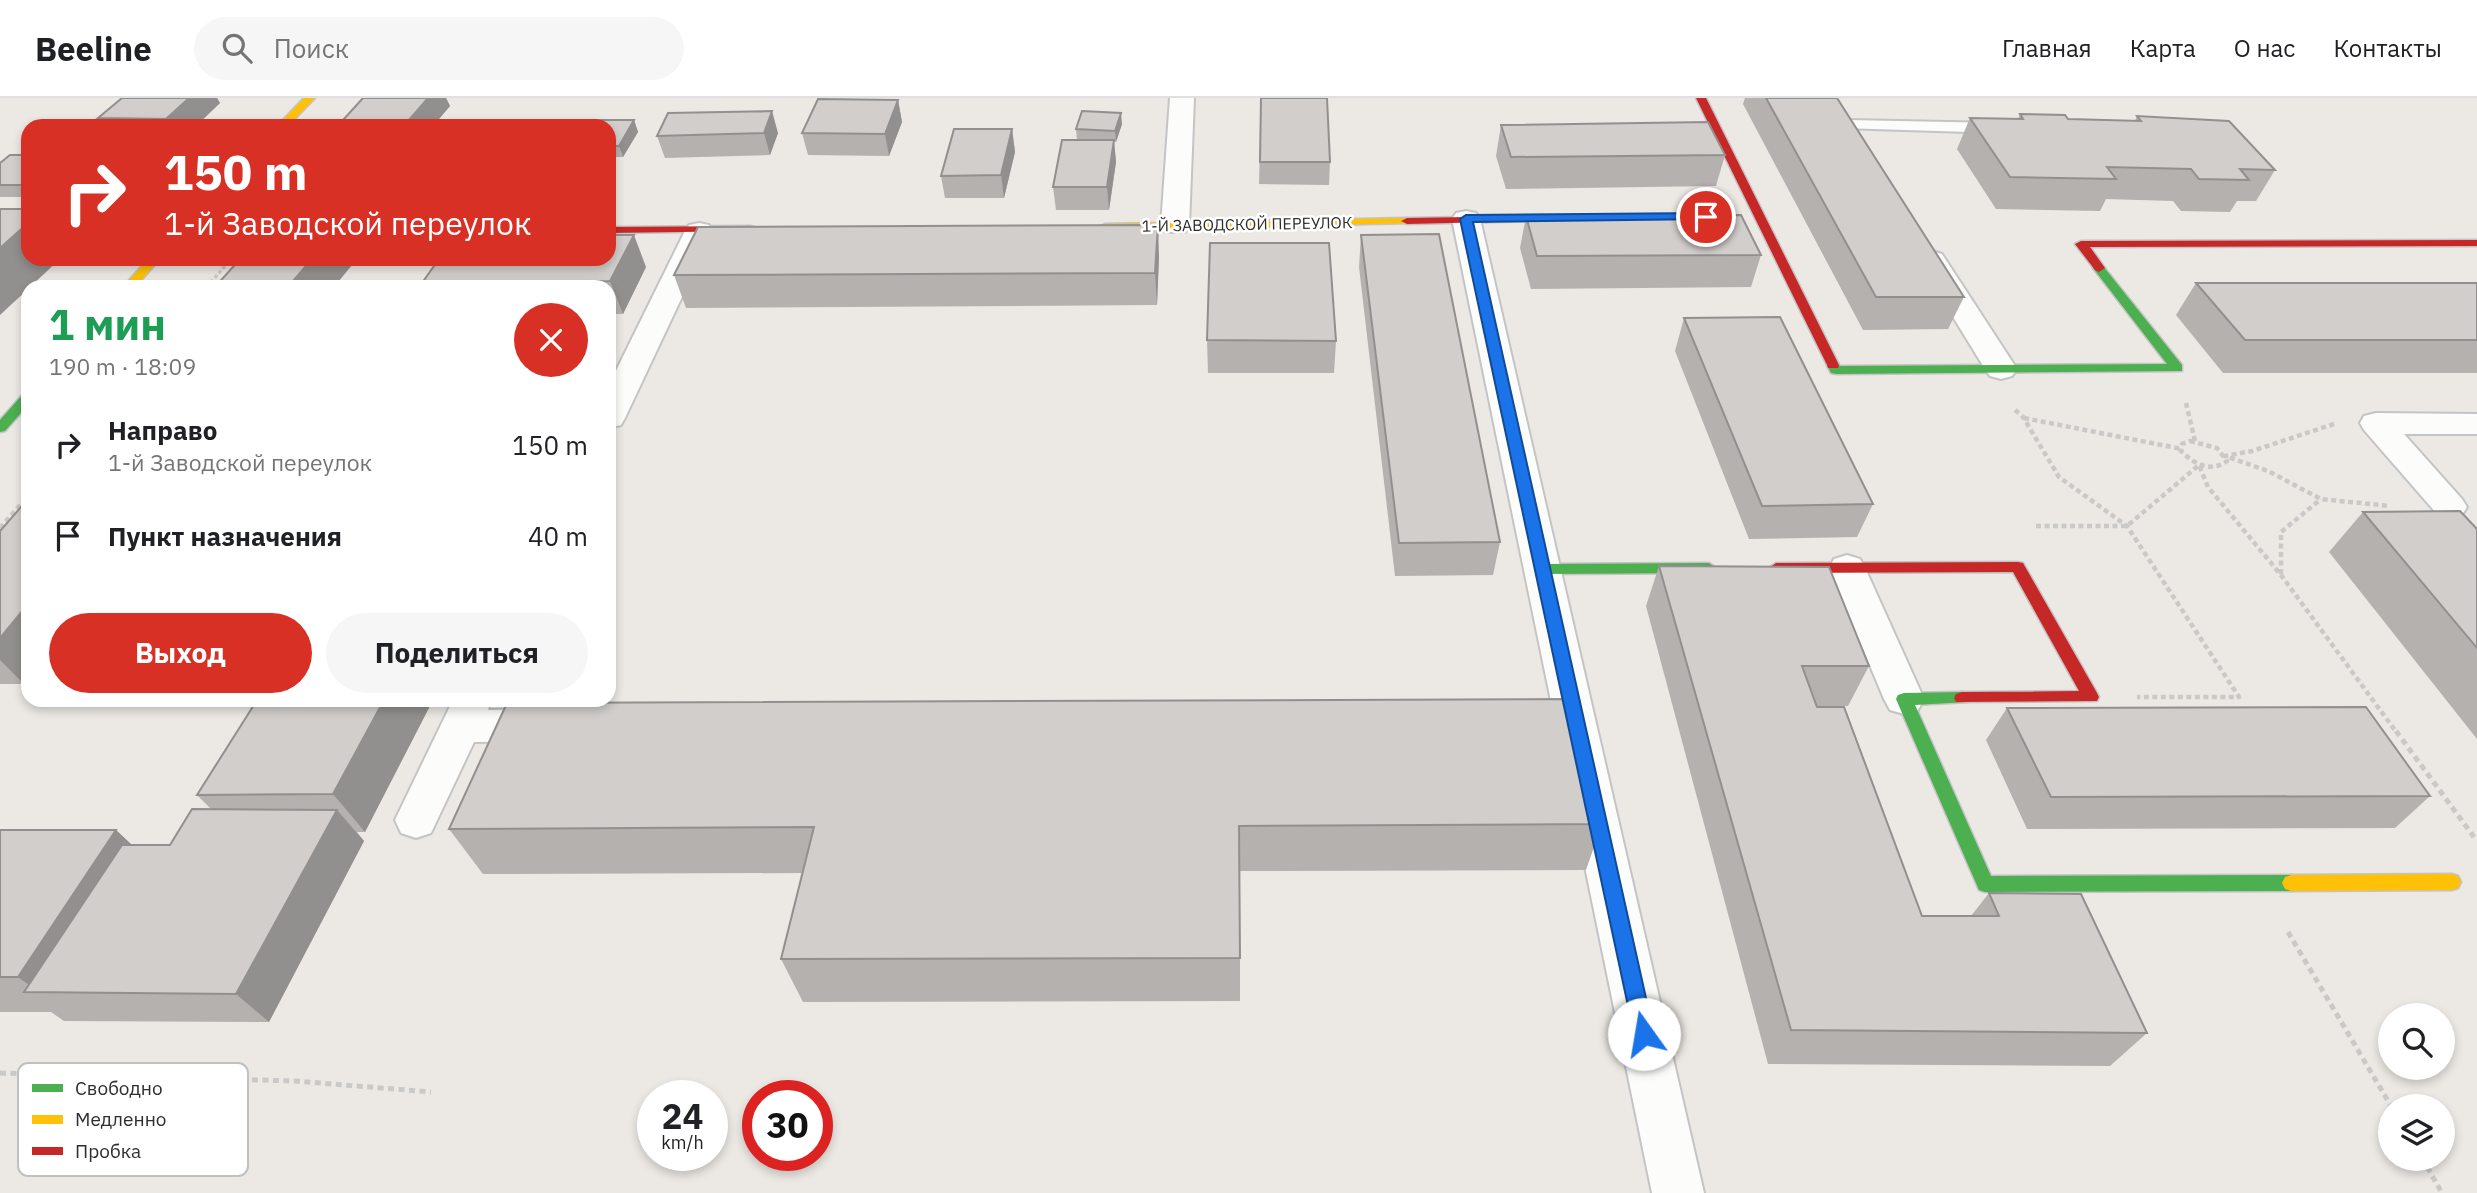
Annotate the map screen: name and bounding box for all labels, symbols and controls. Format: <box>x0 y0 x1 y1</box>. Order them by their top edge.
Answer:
search box <box>194 17 684 80</box>
text: Beeline <box>35 27 152 70</box>
icon: search <box>218 29 256 67</box>
text: Поиск <box>274 31 349 65</box>
text: Главная <box>2002 32 2092 64</box>
text: Карта <box>2130 32 2196 64</box>
text: О нас <box>2234 32 2295 64</box>
text: Контакты <box>2333 32 2442 64</box>
text: 150 m <box>164 140 308 203</box>
icon: right <box>49 147 140 238</box>
pin <box>1676 187 1736 247</box>
icon: arrive <box>1687 198 1725 236</box>
text: 1-й Заводской переулок <box>164 202 532 244</box>
street label: 1-Й ЗАВОДСКОЙ ПЕРЕУЛОК <box>1141 212 1353 236</box>
text: 1 мин <box>49 297 166 352</box>
button: close <box>514 303 588 377</box>
text: 190 m · 18:09 <box>49 351 196 381</box>
text: Направо <box>108 413 217 447</box>
icon: right <box>49 426 87 464</box>
text: 150 m <box>512 428 588 462</box>
text: 1-й Заводской переулок <box>108 447 372 477</box>
icon: arrive <box>49 517 87 555</box>
text: Пункт назначения <box>108 519 342 553</box>
text: 40 m <box>528 519 588 553</box>
button: Выход <box>49 613 312 693</box>
button: Поделиться <box>326 613 588 693</box>
position arrow <box>1607 997 1681 1071</box>
map controls <box>2378 1003 2455 1171</box>
button: search <box>2378 1003 2455 1080</box>
legend <box>18 1063 248 1176</box>
text: Свободно <box>75 1076 163 1100</box>
speed limit sign: 30 <box>742 1080 833 1171</box>
text: 24 <box>661 1093 704 1139</box>
button: layers <box>2378 1094 2455 1171</box>
text: Медленно <box>75 1107 166 1131</box>
text: km/h <box>661 1131 704 1154</box>
text: Пробка <box>75 1139 141 1163</box>

